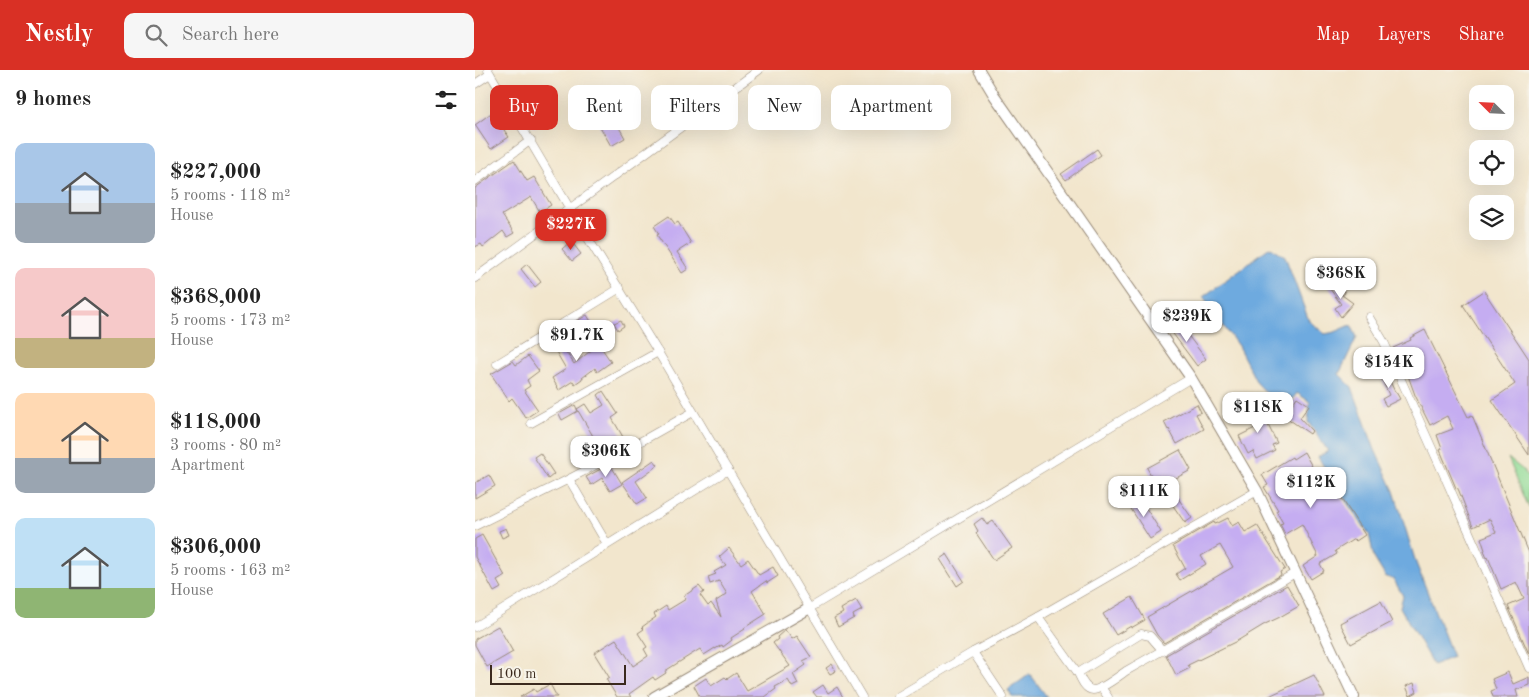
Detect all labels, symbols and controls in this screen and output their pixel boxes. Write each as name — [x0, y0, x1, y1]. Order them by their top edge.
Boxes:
search box — [124, 13, 474, 58]
icon: search — [142, 21, 170, 49]
text: Nestly — [25, 23, 94, 47]
text: Search here — [182, 26, 279, 45]
text: Map — [1316, 26, 1350, 44]
text: Layers — [1378, 26, 1430, 44]
text: Share — [1458, 26, 1504, 44]
chip: Buy — [490, 85, 558, 130]
chip: Rent — [568, 85, 641, 130]
chip: Filters — [651, 85, 738, 130]
chip: New — [748, 85, 821, 130]
chip: Apartment — [831, 85, 951, 130]
north arrow — [1469, 85, 1514, 130]
map controls — [1469, 85, 1514, 240]
icon: filters — [432, 86, 460, 114]
text: 9 homes — [15, 89, 91, 110]
button: locate — [1469, 140, 1514, 185]
text: $227,000 — [170, 162, 261, 183]
icon: home — [55, 163, 115, 223]
text: 5 rooms · 118 m² — [170, 188, 290, 204]
button: layers — [1469, 195, 1514, 240]
text: House — [170, 208, 213, 224]
pin: $227K — [536, 208, 606, 251]
text: $227K — [546, 217, 596, 233]
pin: $368K — [1306, 258, 1376, 300]
text: $368K — [1316, 266, 1366, 282]
text: $368,000 — [170, 287, 261, 308]
icon: home — [55, 288, 115, 348]
pin: $239K — [1152, 300, 1222, 343]
text: $239K — [1162, 309, 1212, 325]
text: 5 rooms · 173 m² — [170, 313, 290, 329]
pin: $91.7K — [536, 320, 618, 362]
text: $91.7K — [550, 328, 604, 344]
text: House — [170, 333, 213, 349]
pin: $154K — [1354, 346, 1424, 389]
text: $154K — [1364, 355, 1414, 371]
pin: $118K — [1223, 392, 1293, 434]
text: $118K — [1233, 400, 1283, 416]
text: $118,000 — [170, 412, 261, 433]
icon: home — [55, 413, 115, 473]
pin: $306K — [571, 436, 641, 478]
text: 3 rooms · 80 m² — [170, 438, 281, 454]
text: $306K — [581, 444, 631, 460]
text: Apartment — [170, 458, 245, 474]
pin: $112K — [1276, 466, 1346, 509]
text: $112K — [1286, 475, 1336, 491]
pin: $111K — [1109, 476, 1179, 518]
text: $111K — [1119, 484, 1169, 500]
text: $306,000 — [170, 537, 261, 558]
icon: home — [55, 538, 115, 598]
text: 5 rooms · 163 m² — [170, 563, 290, 579]
text: House — [170, 583, 213, 599]
scale bar — [490, 662, 626, 685]
text: 100 m — [497, 667, 536, 681]

